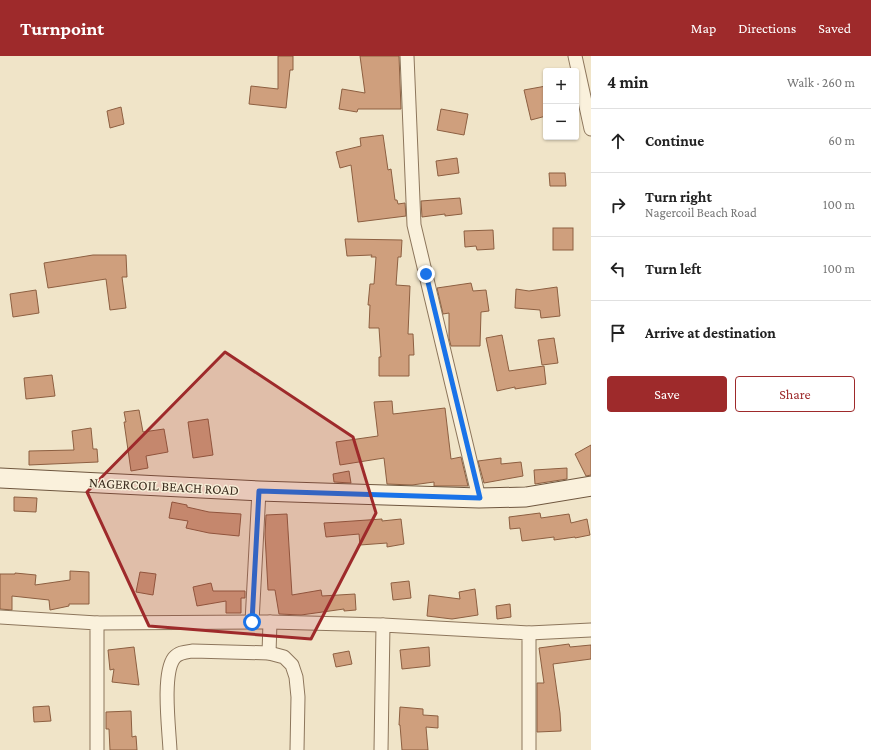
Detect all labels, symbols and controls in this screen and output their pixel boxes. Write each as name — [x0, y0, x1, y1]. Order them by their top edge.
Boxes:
text: Turnpoint — [20, 18, 104, 39]
text: Map — [691, 20, 716, 36]
text: Directions — [738, 20, 796, 36]
text: Saved — [818, 20, 851, 36]
map controls — [543, 68, 579, 140]
button: + — [543, 68, 579, 104]
text: 4 min — [607, 73, 649, 92]
text: Walk · 260 m — [787, 75, 855, 90]
button: − — [543, 104, 579, 140]
icon: ahead — [607, 130, 629, 152]
text: Continue — [645, 133, 704, 149]
text: 60 m — [828, 133, 855, 148]
text: Turn right — [645, 189, 712, 205]
icon: right — [607, 194, 629, 216]
text: 100 m — [823, 197, 855, 212]
text: Nagercoil Beach Road — [645, 205, 757, 220]
icon: left — [607, 258, 629, 280]
text: Turn left — [645, 261, 701, 277]
text: 100 m — [823, 261, 855, 276]
route end — [417, 265, 435, 283]
icon: arrive — [607, 322, 629, 344]
text: Arrive at destination — [645, 325, 776, 341]
button: Save — [607, 376, 727, 412]
button: Share — [735, 376, 855, 412]
street label: NAGERCOIL BEACH ROAD — [89, 474, 239, 498]
route start — [243, 613, 261, 631]

